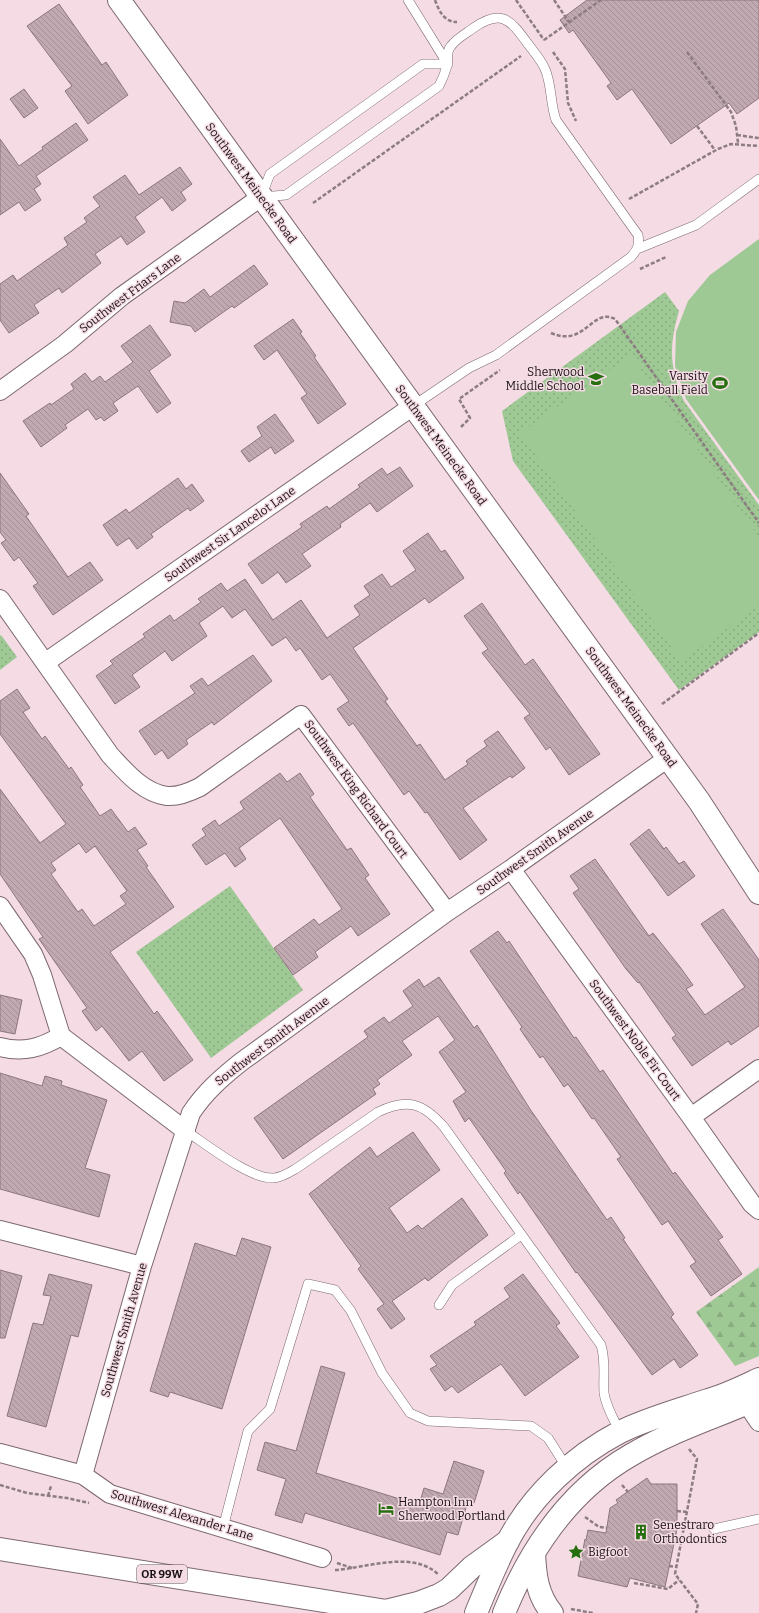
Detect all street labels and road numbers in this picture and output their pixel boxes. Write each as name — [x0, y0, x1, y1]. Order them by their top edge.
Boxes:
street label: Southwest Meinecke Road — [203, 120, 299, 246]
street label: Southwest Friars Lane — [77, 250, 183, 336]
street label: Southwest Meinecke Road — [393, 382, 489, 508]
street label: Southwest Sir Lancelot Lane — [162, 483, 298, 585]
street label: Southwest Meinecke Road — [583, 644, 679, 770]
street label: Southwest King Richard Court — [301, 717, 411, 861]
street label: Southwest Smith Avenue — [474, 806, 596, 898]
street label: Southwest Noble Fir Court — [586, 977, 684, 1104]
street label: Southwest Smith Avenue — [212, 993, 332, 1089]
street label: Southwest Smith Avenue — [98, 1261, 150, 1399]
street label: Southwest Alexander Lane — [109, 1487, 255, 1543]
road number: OR 99W — [137, 1565, 187, 1583]

